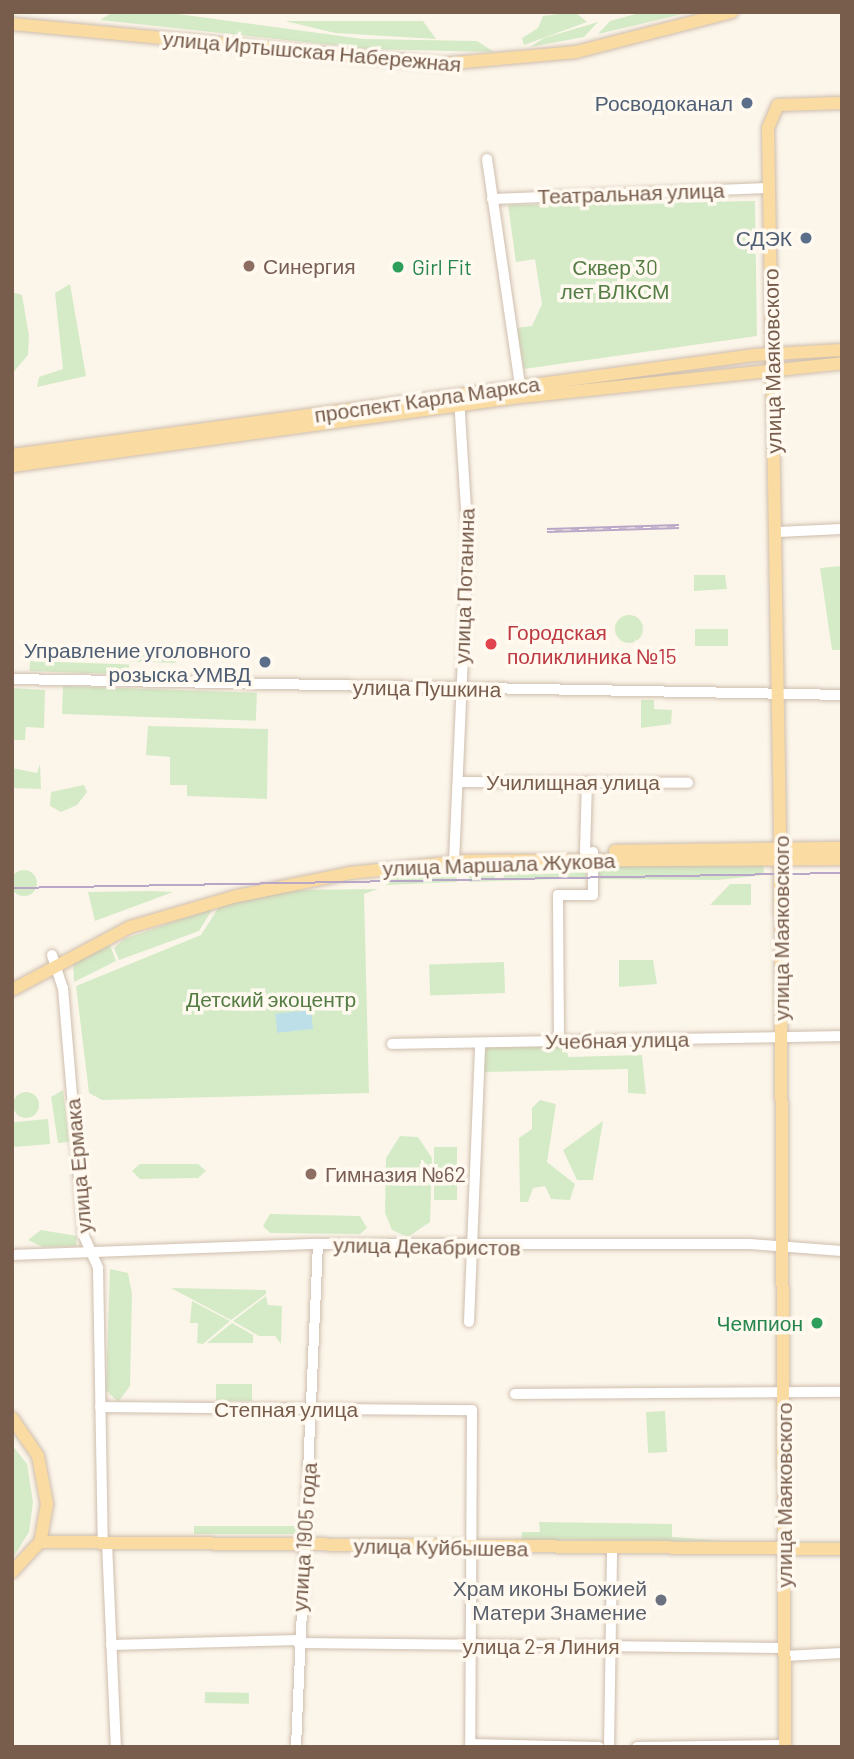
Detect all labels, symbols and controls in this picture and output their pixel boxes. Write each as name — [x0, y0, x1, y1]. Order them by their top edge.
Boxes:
street label: улица Иртышская Набережная — [162, 25, 462, 77]
place label: Росводоканал — [595, 90, 733, 116]
marker: Росводоканал — [739, 95, 755, 111]
street label: Театральная улица — [537, 177, 725, 209]
place label: СДЭК — [736, 225, 792, 251]
marker: СДЭК — [798, 230, 814, 246]
place label: Синергия — [263, 253, 356, 279]
place label: Girl Fit — [412, 254, 472, 280]
park label: Сквер 30 лет ВЛКСМ — [560, 254, 670, 304]
marker: Синергия — [241, 258, 257, 274]
marker: Girl Fit — [390, 259, 406, 275]
street label: улица Маяковского — [758, 268, 786, 454]
street label: проспект Карла Маркса — [313, 371, 541, 427]
street label: улица Потанина — [449, 508, 479, 664]
place label: Городская поликлиника №15 — [507, 619, 677, 669]
marker: Городская поликлиника №15 — [481, 634, 501, 654]
place label: Управление уголовного розыска УМВД — [24, 637, 251, 687]
marker: Управление уголовного розыска УМВД — [257, 654, 273, 670]
street label: улица Пушкина — [353, 674, 501, 702]
street label: Училищная улица — [486, 769, 660, 795]
street label: улица Маяковского — [768, 835, 794, 1021]
street label: улица Маршала Жукова — [382, 847, 616, 881]
park label: Детский экоцентр — [186, 986, 356, 1012]
street label: Учебная улица — [545, 1026, 689, 1054]
street label: улица Ермака — [60, 1098, 96, 1234]
place label: Гимназия №62 — [325, 1161, 466, 1187]
marker: Гимназия №62 — [303, 1166, 319, 1182]
street label: улица Декабристов — [333, 1232, 521, 1260]
place label: Чемпион — [717, 1310, 803, 1336]
marker: Чемпион — [809, 1315, 825, 1331]
street label: Степная улица — [214, 1396, 358, 1422]
street label: улица Маяковского — [771, 1402, 797, 1588]
street label: улица 1905 года — [286, 1462, 322, 1612]
street label: улица Куйбышева — [353, 1533, 529, 1561]
place label: Храм иконы Божией Матери Знамение — [453, 1575, 647, 1625]
marker: Храм иконы Божией Матери Знамение — [653, 1592, 669, 1608]
street label: улица 2-я Линия — [462, 1633, 620, 1659]

